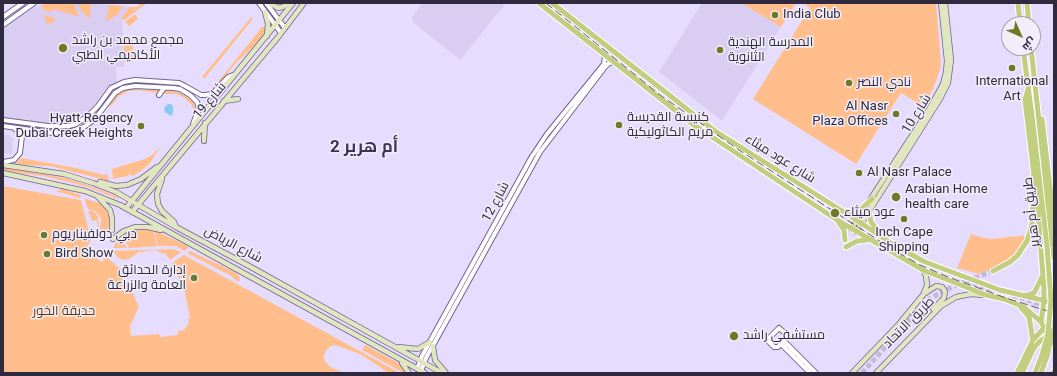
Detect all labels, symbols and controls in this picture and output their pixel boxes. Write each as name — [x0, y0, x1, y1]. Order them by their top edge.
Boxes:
place label: India Club — [783, 7, 841, 23]
marker: India Club — [770, 10, 780, 20]
north arrow — [1001, 16, 1041, 56]
place label: مجمع محمد بن راشد الأكاديمي الطبي — [72, 33, 184, 64]
place label: المدرسة الهندية الثانوية — [728, 35, 813, 66]
text: ش — [1020, 35, 1039, 54]
marker: مجمع محمد بن راشد الأكاديمي الطبي — [57, 42, 69, 54]
marker: المدرسة الهندية الثانوية — [715, 45, 725, 55]
marker: International Art — [1007, 63, 1017, 73]
place label: International Art — [976, 74, 1048, 105]
place label: نادي النصر — [857, 75, 911, 91]
marker: نادي النصر — [844, 78, 854, 88]
street label: شارع 19 — [190, 80, 230, 122]
street label: شارع 10 — [899, 92, 935, 136]
place label: Al Nasr Plaza Offices — [812, 99, 888, 130]
marker: Al Nasr Plaza Offices — [891, 109, 901, 119]
place label: كنيسة القديسة مريم الكاثوليكية — [627, 110, 713, 141]
place label: Hyatt Regency Dubai Creek Heights — [15, 111, 133, 142]
marker: كنيسة القديسة مريم الكاثوليكية — [614, 120, 624, 130]
marker: Hyatt Regency Dubai Creek Heights — [136, 121, 146, 131]
street label: شارع عود ميثاء — [742, 131, 818, 187]
district label: أم هرير 2 — [330, 138, 398, 158]
place label: Al Nasr Palace — [867, 165, 952, 181]
marker: Al Nasr Palace — [854, 168, 864, 178]
street label: طريق أم هرير — [1021, 176, 1043, 248]
street label: شارع 12 — [479, 179, 513, 225]
place label: Arabian Home health care — [905, 182, 988, 213]
marker: Arabian Home health care — [890, 191, 902, 203]
place label: عود ميثاء — [844, 205, 896, 221]
marker: عود ميثاء — [829, 207, 841, 219]
marker: Inch Cape Shipping — [899, 214, 909, 224]
street label: شارع الرياض — [201, 223, 265, 267]
place label: Inch Cape Shipping — [875, 225, 933, 256]
place label: دبي دولفيناريوم — [52, 227, 137, 243]
marker: دبي دولفيناريوم — [39, 230, 49, 240]
place label: Bird Show — [55, 246, 113, 262]
marker: Bird Show — [42, 249, 52, 259]
place label: إدارة الحدائق العامة والزراعة — [108, 263, 186, 294]
marker: إدارة الحدائق العامة والزراعة — [189, 273, 199, 283]
street label: طريق الاتحاد — [880, 294, 938, 352]
park label: حديقة الخور — [33, 304, 95, 320]
place label: مستشفى راشد — [743, 328, 825, 344]
marker: مستشفى راشد — [728, 330, 740, 342]

